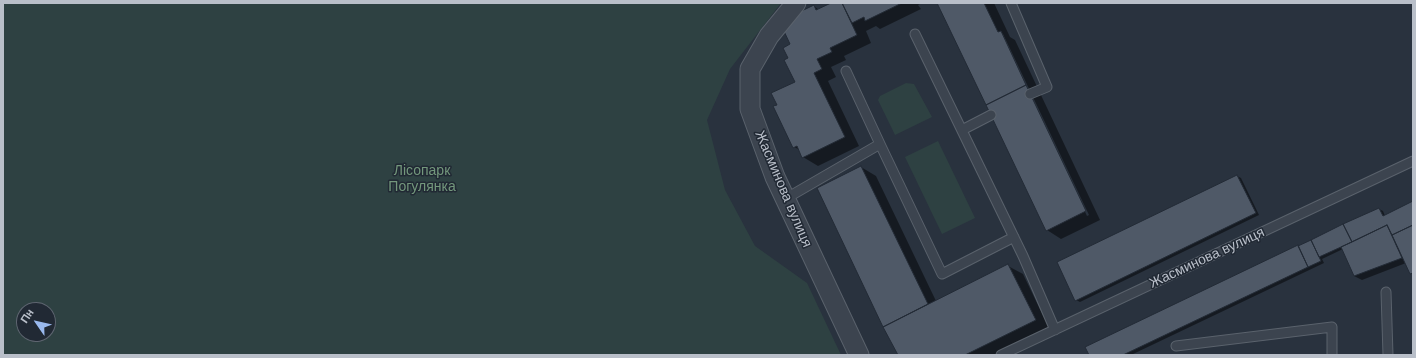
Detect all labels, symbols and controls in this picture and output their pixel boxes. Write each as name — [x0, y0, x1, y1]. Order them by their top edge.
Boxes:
street label: Жасминова вулиця — [751, 128, 815, 250]
park label: Лісопарк Погулянка — [388, 163, 456, 196]
street label: Жасминова вулиця — [1147, 224, 1267, 292]
north arrow — [16, 302, 56, 342]
text: Пн — [18, 306, 36, 325]

